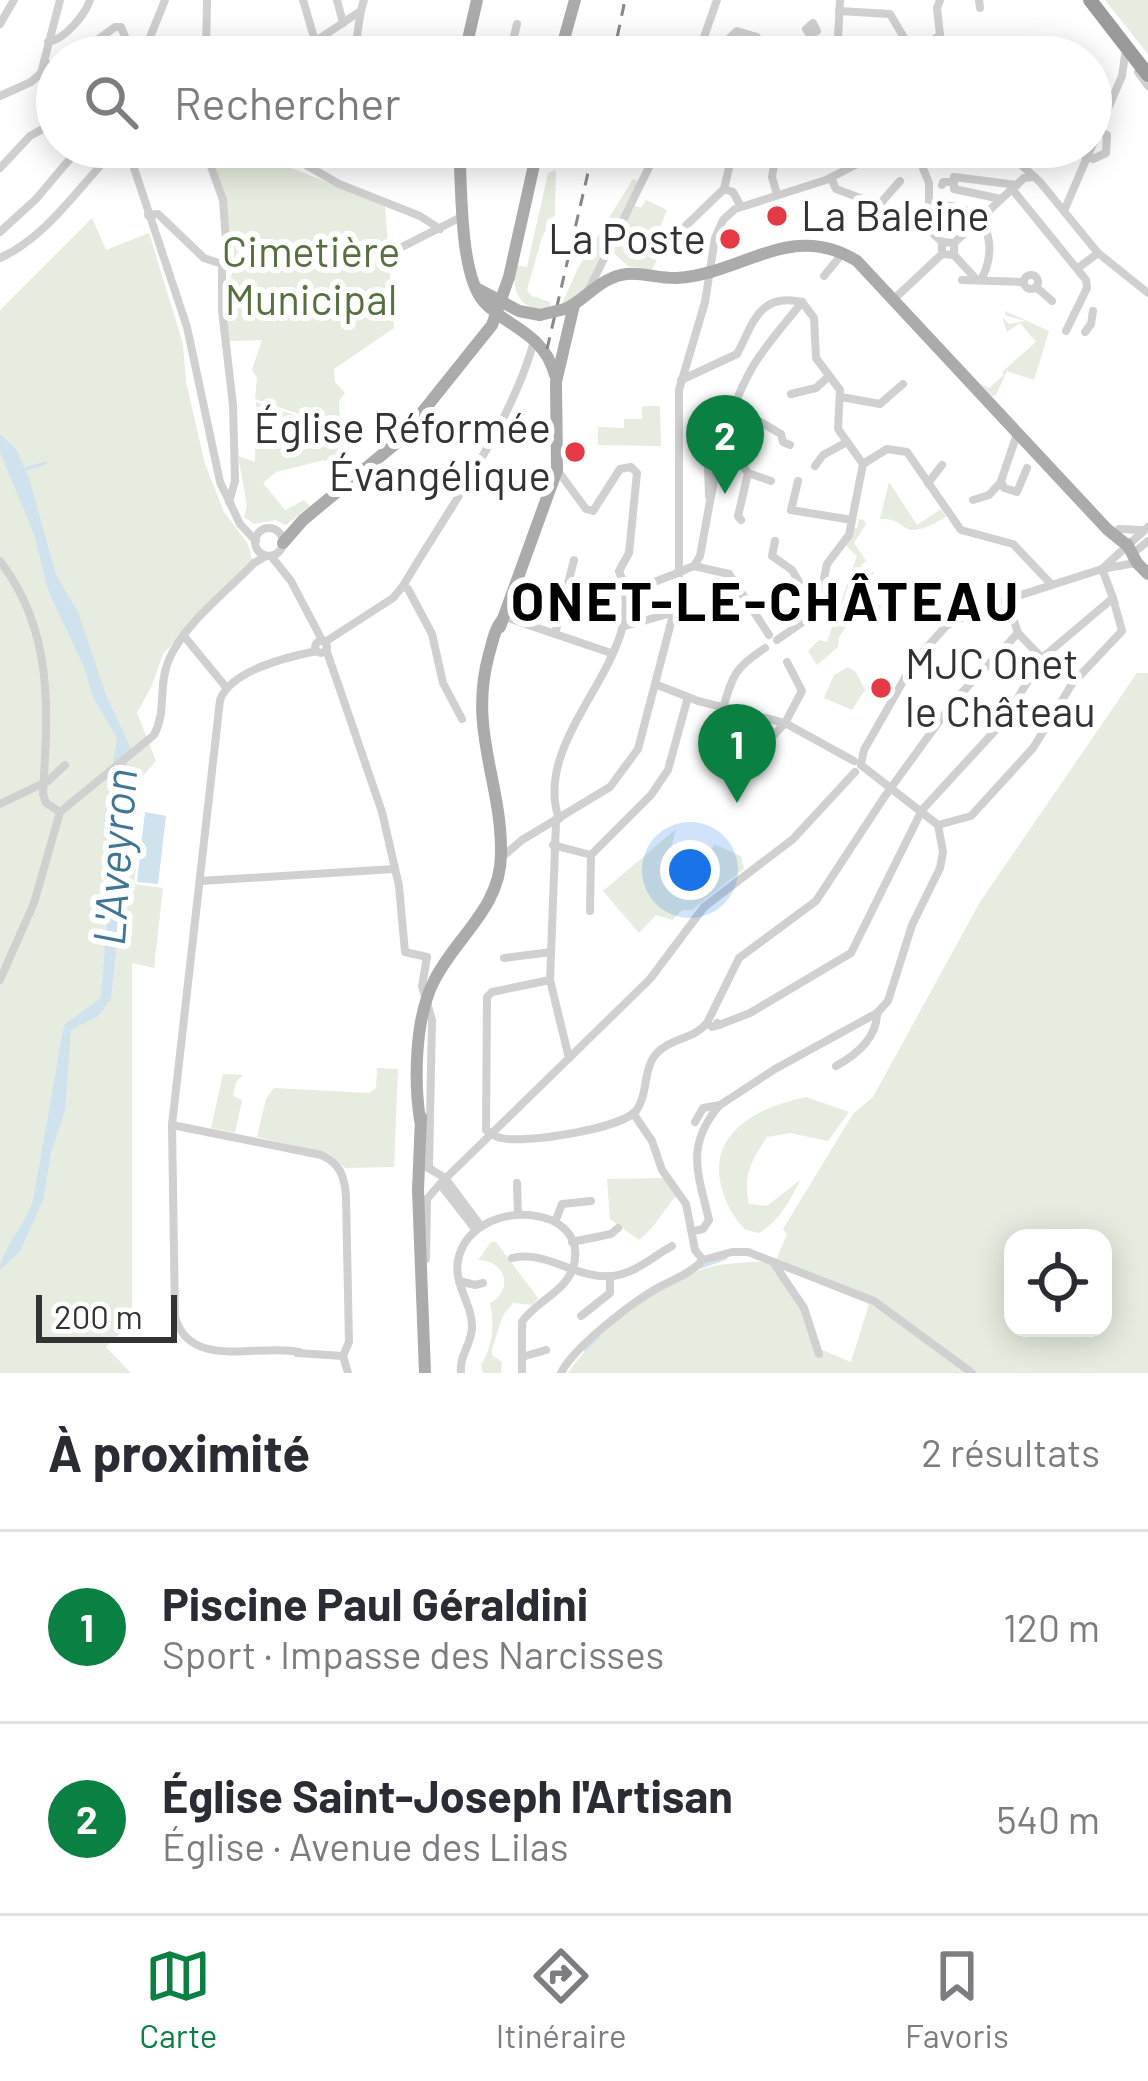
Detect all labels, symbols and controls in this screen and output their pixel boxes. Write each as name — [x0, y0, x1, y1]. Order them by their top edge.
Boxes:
search box — [36, 36, 1112, 168]
icon: search — [78, 69, 144, 135]
text: Rechercher — [174, 75, 401, 129]
place label: La Baleine — [801, 189, 990, 239]
marker: La Baleine — [764, 203, 790, 229]
place label: La Poste — [548, 212, 706, 262]
park label: Cimetière Municipal — [222, 225, 400, 324]
marker: La Poste — [717, 226, 743, 252]
pin: 2 — [686, 395, 764, 494]
place label: Église Réformée Évangélique — [254, 401, 551, 500]
marker: Église Réformée Évangélique — [562, 439, 588, 465]
district label: ONET-LE-CHÂTEAU — [511, 567, 1021, 632]
place label: MJC Onet le Château — [905, 637, 1096, 735]
marker: MJC Onet le Château — [868, 675, 894, 701]
pin: 1 — [698, 704, 776, 803]
water label: L'Aveyron — [80, 767, 146, 947]
your location — [660, 840, 720, 900]
map controls — [1004, 1229, 1112, 1337]
button: locate — [1004, 1229, 1112, 1337]
scale bar — [36, 1289, 177, 1342]
text: 200 m — [54, 1296, 143, 1336]
text: À proximité — [48, 1421, 310, 1482]
text: 2 résultats — [921, 1428, 1100, 1475]
text: Piscine Paul Géraldini — [162, 1576, 588, 1630]
text: 1 — [80, 1603, 94, 1650]
text: 120 m — [1003, 1603, 1100, 1650]
text: Sport · Impasse des Narcisses — [162, 1630, 664, 1677]
text: Église Saint-Joseph l'Artisan — [162, 1768, 733, 1822]
text: 2 — [76, 1795, 98, 1842]
text: 540 m — [996, 1795, 1100, 1842]
text: Église · Avenue des Lilas — [162, 1822, 569, 1869]
tab: Carte — [139, 1943, 217, 2055]
tab: Itinéraire — [496, 1943, 627, 2055]
tab: Favoris — [905, 1943, 1009, 2055]

